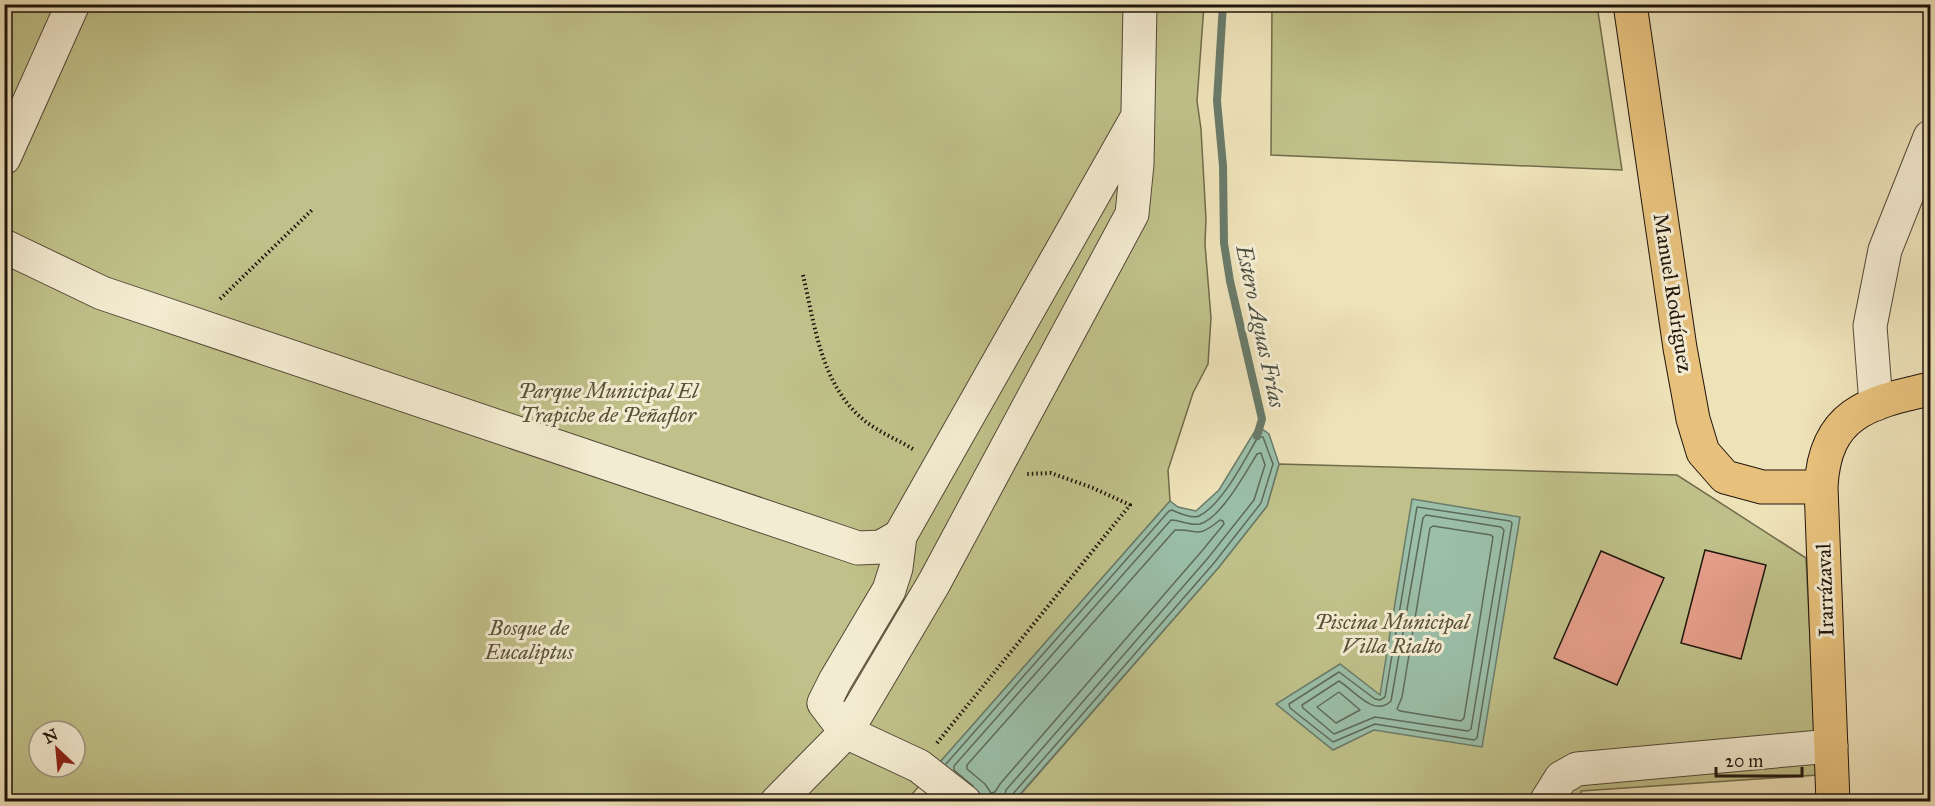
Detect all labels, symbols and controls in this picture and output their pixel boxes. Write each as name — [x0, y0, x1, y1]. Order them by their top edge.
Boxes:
street label: Manuel Rodríguez — [1648, 211, 1698, 375]
water label: Estero Aguas Frías — [1230, 241, 1291, 410]
park label: Parque Municipal El Trapiche de Peñaflor — [518, 378, 700, 429]
street label: Irarrázaval — [1810, 543, 1840, 637]
park label: Piscina Municipal Villa Rialto — [1315, 609, 1472, 659]
park label: Bosque de Eucaliptus — [484, 615, 574, 665]
north arrow — [27, 719, 87, 779]
text: N — [40, 724, 61, 747]
scale bar — [1716, 740, 1802, 778]
text: 20 m — [1725, 750, 1763, 772]

